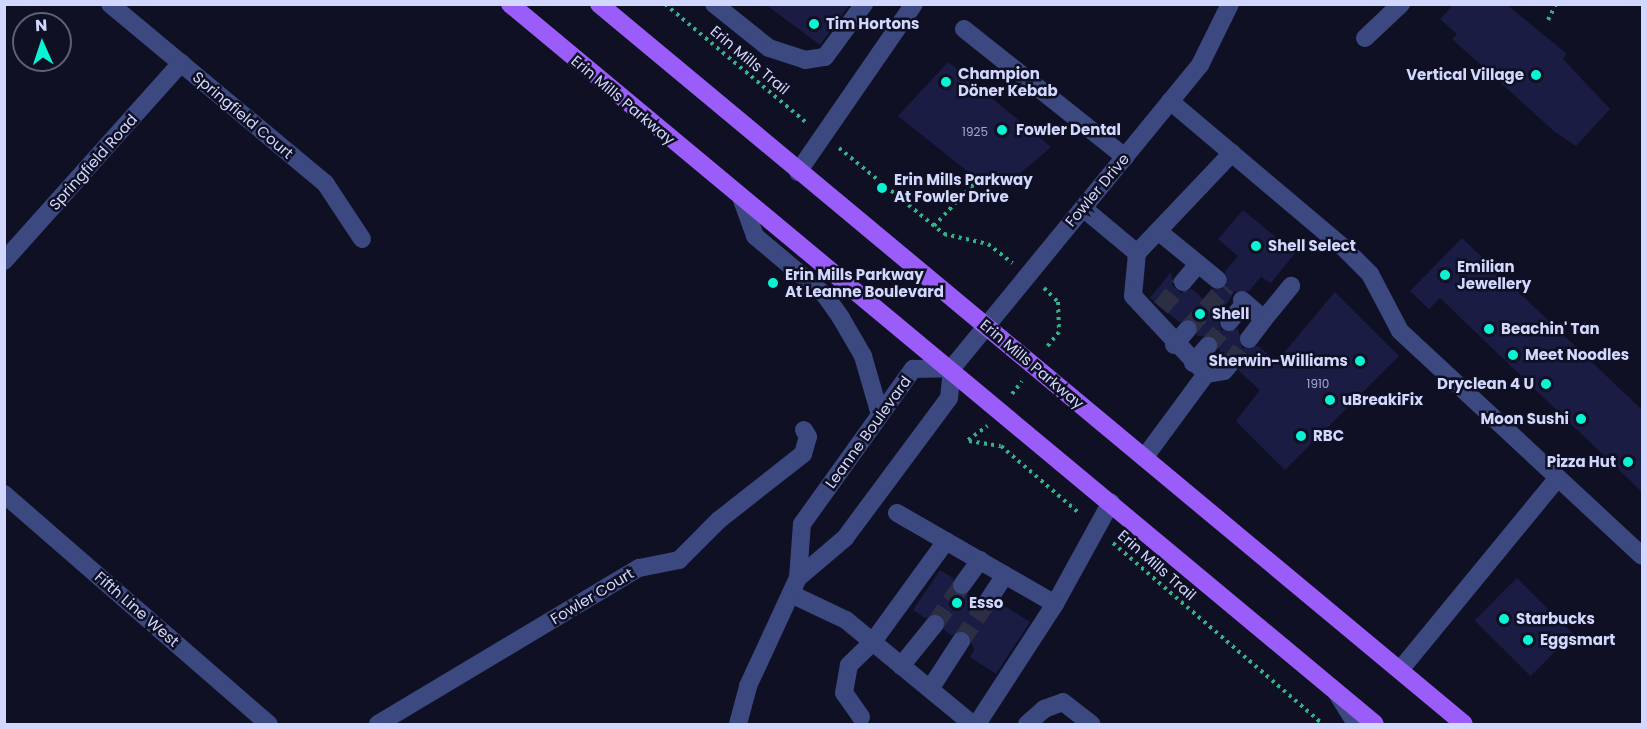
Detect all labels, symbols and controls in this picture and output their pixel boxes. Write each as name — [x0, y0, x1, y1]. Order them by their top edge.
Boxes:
north arrow — [12, 12, 72, 72]
text: N — [35, 14, 48, 37]
place label: Tim Hortons — [826, 15, 919, 33]
marker: Tim Hortons — [807, 17, 821, 31]
street label: Erin Mills Trail — [707, 22, 793, 98]
street label: Erin Mills Parkway — [568, 52, 678, 148]
place label: Champion Döner Kebab — [958, 64, 1058, 99]
place label: Vertical Village — [1406, 66, 1524, 84]
street label: Springfield Court — [189, 68, 297, 162]
marker: Vertical Village — [1529, 68, 1543, 82]
marker: Champion Döner Kebab — [939, 75, 953, 89]
street label: Springfield Road — [45, 110, 141, 214]
marker: Fowler Dental — [993, 121, 1011, 139]
place label: Fowler Dental — [1016, 121, 1121, 139]
house number: 1925 — [962, 125, 988, 139]
street label: Fowler Drive — [1061, 150, 1133, 230]
place label: Erin Mills Parkway At Fowler Drive — [894, 170, 1033, 205]
marker: Erin Mills Parkway At Fowler Drive — [875, 181, 889, 195]
place label: Shell Select — [1268, 237, 1356, 255]
marker: Shell Select — [1249, 239, 1263, 253]
place label: Emilian Jewellery — [1457, 257, 1531, 292]
place label: Erin Mills Parkway At Leanne Boulevard — [785, 265, 944, 300]
marker: Emilian Jewellery — [1438, 268, 1452, 282]
marker: Erin Mills Parkway At Leanne Boulevard — [766, 276, 780, 290]
place label: Shell — [1212, 305, 1249, 323]
marker: Shell — [1193, 307, 1207, 321]
street label: Erin Mills Parkway — [977, 316, 1087, 412]
place label: Beachin' Tan — [1501, 320, 1600, 338]
marker: Beachin' Tan — [1482, 322, 1496, 336]
place label: Meet Noodles — [1525, 346, 1629, 364]
marker: Meet Noodles — [1506, 348, 1520, 362]
place label: Sherwin-Williams — [1209, 352, 1348, 370]
marker: Sherwin-Williams — [1353, 354, 1367, 368]
street label: Leanne Boulevard — [821, 372, 915, 492]
place label: Dryclean 4 U — [1437, 375, 1534, 393]
house number: 1910 — [1307, 377, 1329, 391]
marker: Dryclean 4 U — [1539, 377, 1553, 391]
place label: uBreakiFix — [1342, 391, 1423, 409]
marker: uBreakiFix — [1323, 393, 1337, 407]
place label: Moon Sushi — [1481, 410, 1569, 428]
marker: Moon Sushi — [1574, 412, 1588, 426]
place label: RBC — [1313, 427, 1344, 445]
marker: RBC — [1294, 429, 1308, 443]
place label: Pizza Hut — [1547, 453, 1616, 471]
marker: Pizza Hut — [1621, 455, 1635, 469]
street label: Erin Mills Trail — [1114, 526, 1200, 604]
street label: Fowler Court — [547, 564, 637, 628]
street label: Fifth Line West — [91, 568, 183, 650]
place label: Esso — [969, 594, 1003, 612]
marker: Esso — [950, 596, 964, 610]
place label: Starbucks — [1516, 610, 1595, 628]
marker: Starbucks — [1497, 612, 1511, 626]
place label: Eggsmart — [1540, 631, 1615, 649]
marker: Eggsmart — [1521, 633, 1535, 647]

